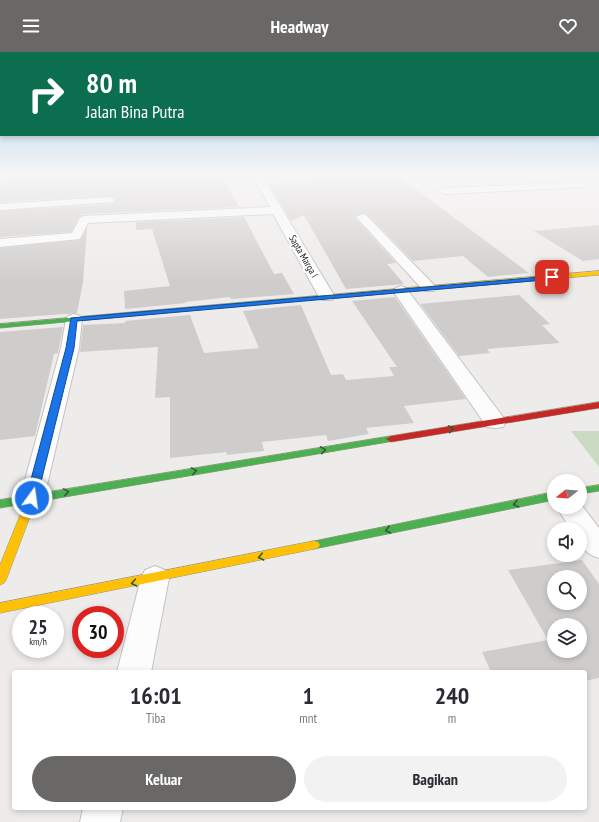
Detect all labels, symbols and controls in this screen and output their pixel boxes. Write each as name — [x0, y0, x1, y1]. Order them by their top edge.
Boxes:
icon: menu — [20, 15, 42, 37]
text: Headway — [270, 15, 329, 38]
icon: heart — [557, 15, 579, 37]
text: 80 m — [86, 64, 137, 101]
icon: right — [20, 68, 72, 120]
text: Jalan Bina Putra — [86, 100, 184, 123]
street label: Sapta Marga I — [286, 232, 321, 280]
pin — [535, 260, 569, 294]
icon: arrive — [541, 266, 563, 288]
one-way arrow — [448, 425, 454, 434]
one-way arrow — [319, 446, 326, 455]
one-way arrow — [191, 467, 197, 476]
north arrow — [547, 474, 587, 514]
map controls — [547, 474, 587, 658]
position arrow — [11, 477, 53, 519]
one-way arrow — [63, 489, 69, 497]
one-way arrow — [513, 500, 519, 508]
button: sound — [547, 522, 587, 562]
one-way arrow — [385, 526, 392, 534]
one-way arrow — [258, 552, 264, 560]
button: search — [547, 570, 587, 610]
one-way arrow — [131, 578, 137, 586]
speed limit sign: 30 — [72, 606, 124, 658]
text: 25 — [28, 614, 48, 640]
button: layers — [547, 618, 587, 658]
text: km/h — [29, 635, 47, 648]
text: 16:01 — [130, 680, 182, 711]
text: 1 — [302, 680, 314, 711]
text: 240 — [435, 680, 469, 711]
text: Tiba — [146, 710, 165, 727]
text: mnt — [299, 710, 317, 727]
text: m — [448, 710, 456, 727]
button: Keluar — [32, 756, 296, 802]
button: Bagikan — [304, 756, 567, 802]

